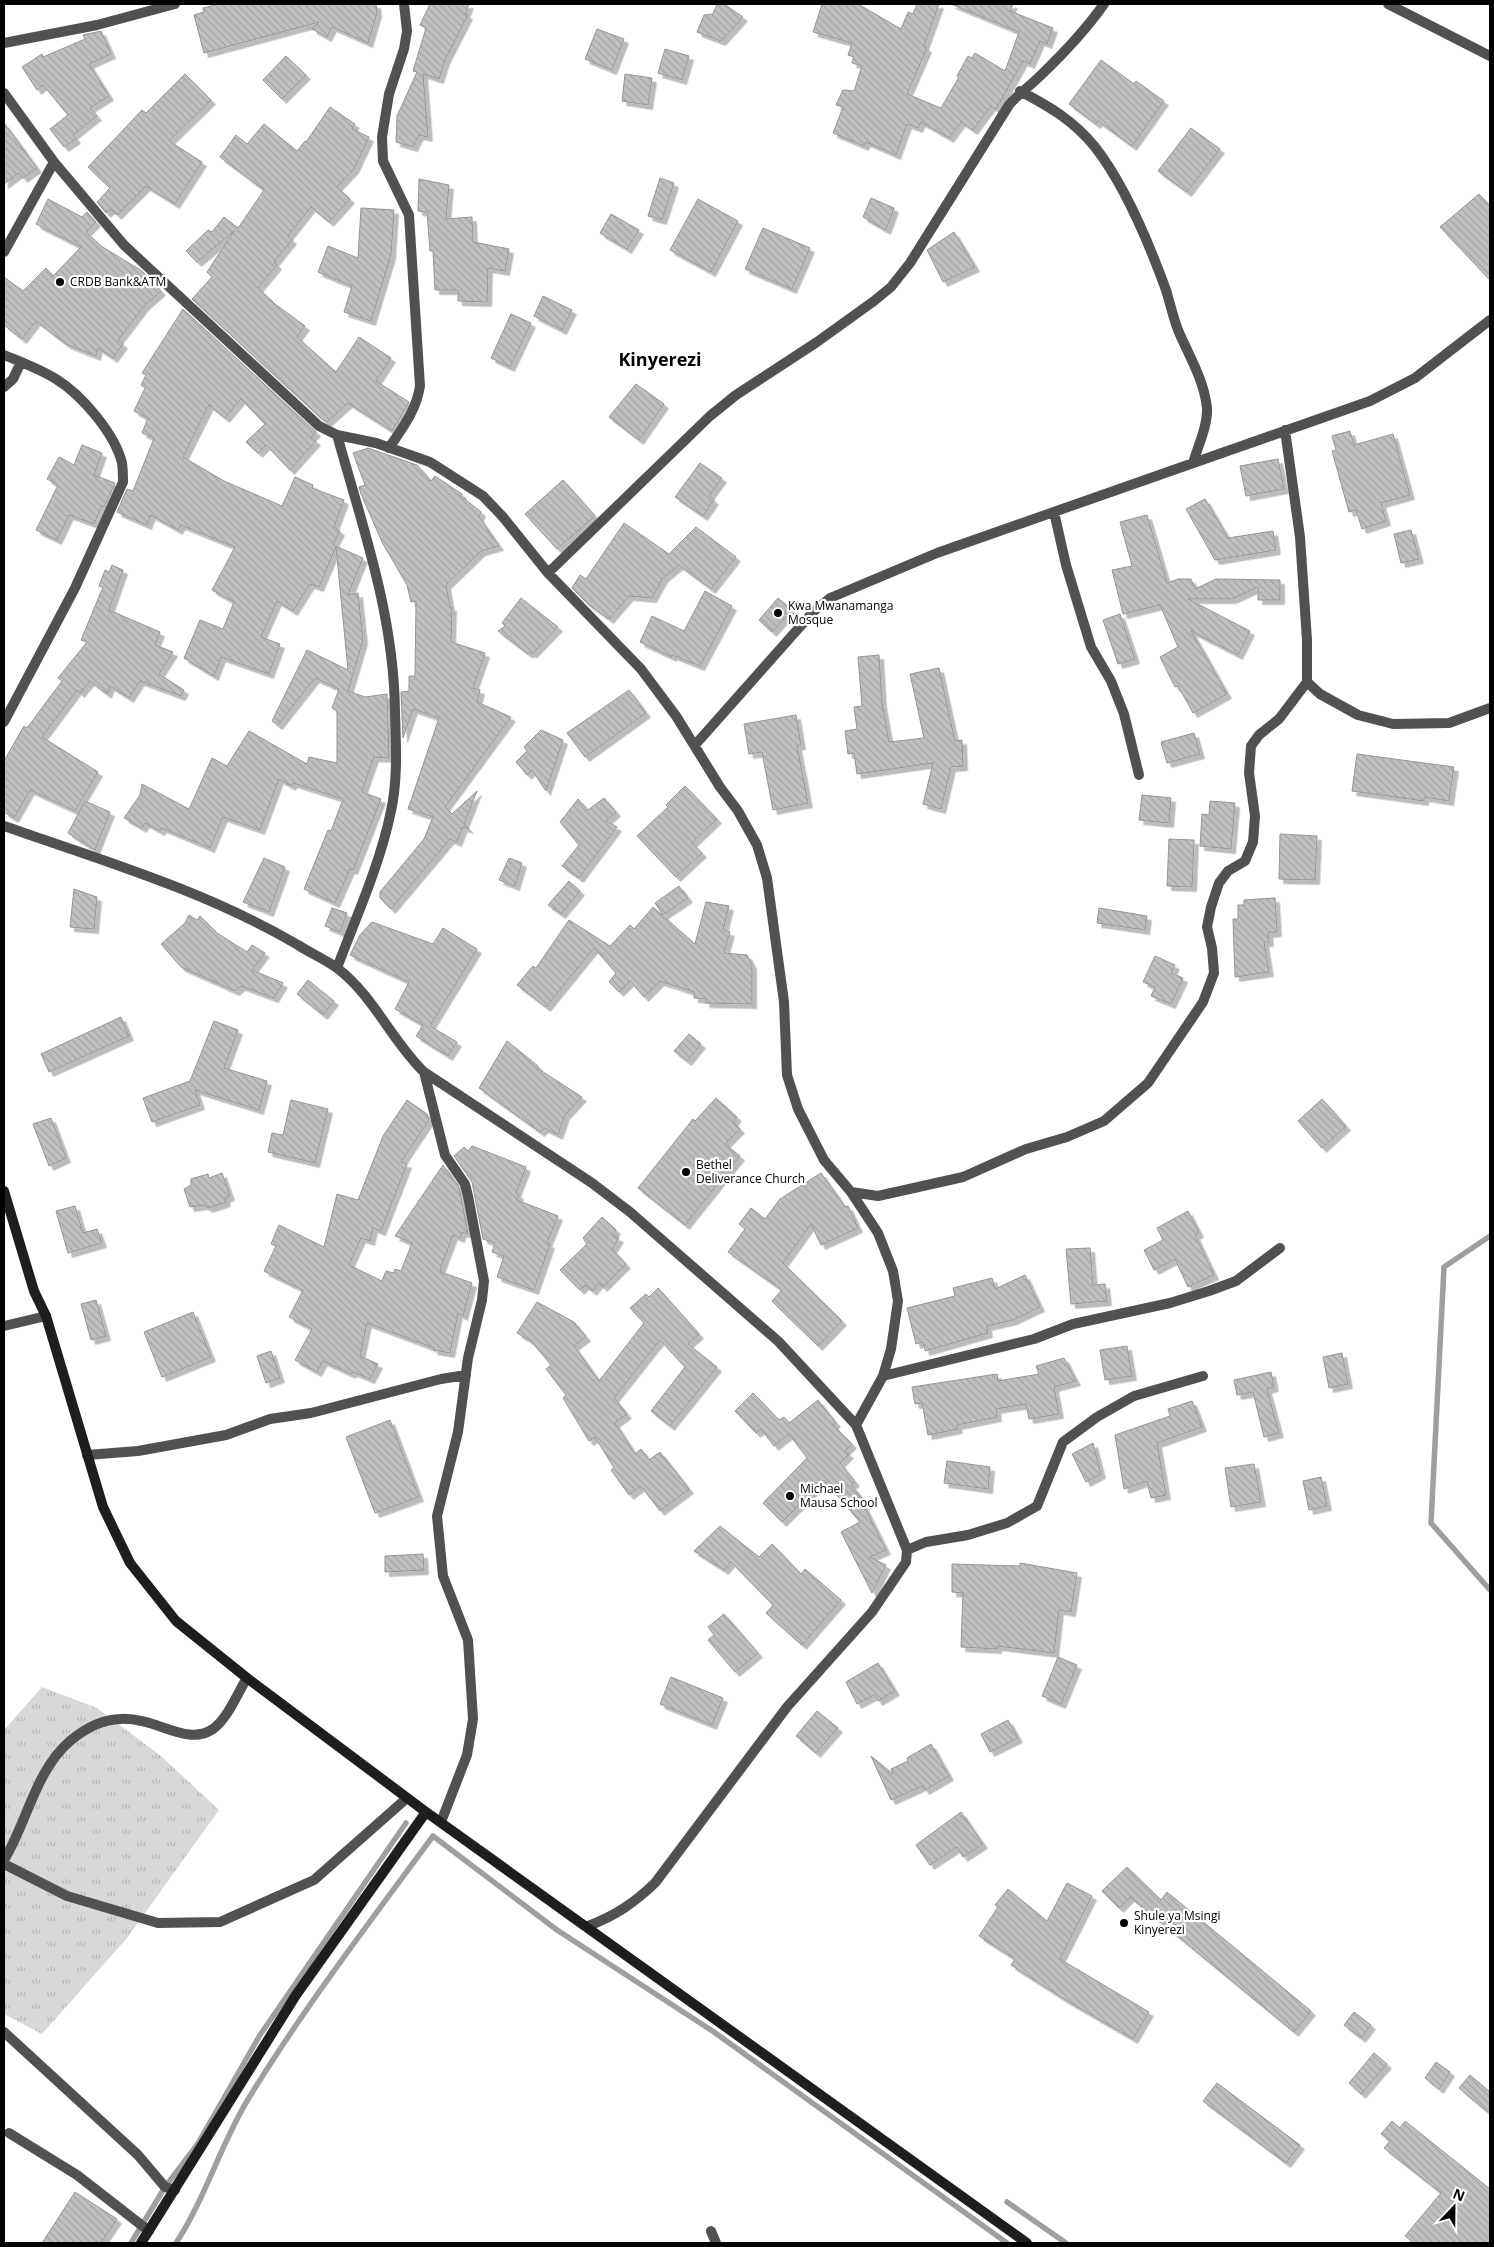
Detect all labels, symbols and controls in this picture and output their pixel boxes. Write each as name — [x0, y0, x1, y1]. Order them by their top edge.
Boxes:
place label: CRDB Bank&ATM — [70, 273, 166, 290]
marker: CRDB Bank&ATM — [54, 276, 66, 288]
district label: Kinyerezi — [618, 347, 702, 371]
place label: Kwa Mwanamanga Mosque — [788, 597, 894, 628]
marker: Kwa Mwanamanga Mosque — [772, 607, 784, 619]
place label: Bethel Deliverance Church — [696, 1156, 805, 1187]
marker: Bethel Deliverance Church — [680, 1166, 692, 1178]
place label: Michael Mausa School — [800, 1480, 877, 1511]
marker: Michael Mausa School — [784, 1490, 796, 1502]
place label: Shule ya Msingi Kinyerezi — [1134, 1907, 1220, 1938]
marker: Shule ya Msingi Kinyerezi — [1118, 1917, 1130, 1929]
north arrow — [1429, 2182, 1479, 2232]
text: N — [1450, 2184, 1468, 2205]

